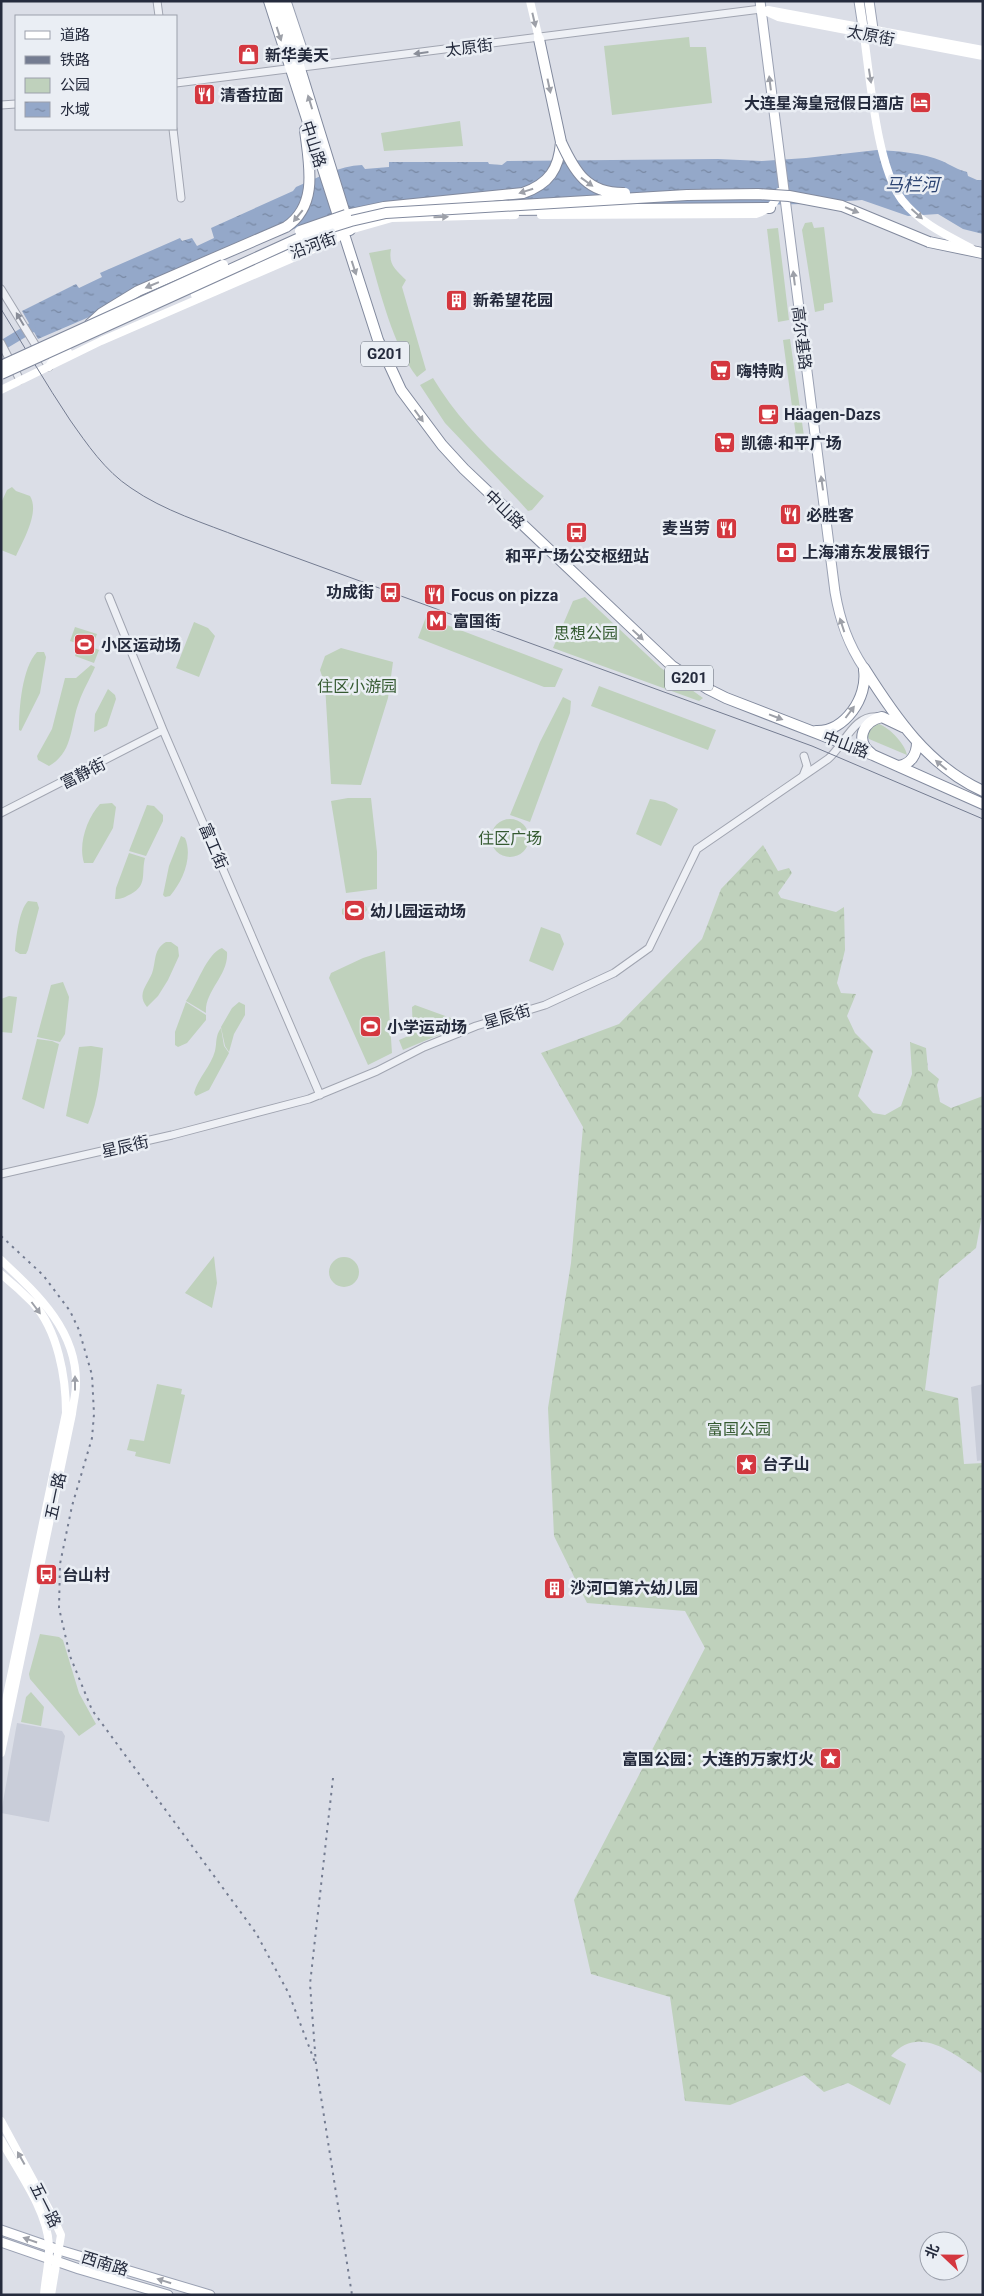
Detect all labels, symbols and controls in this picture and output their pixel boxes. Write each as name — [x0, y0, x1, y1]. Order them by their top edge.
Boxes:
one-way arrow — [530, 12, 538, 27]
legend — [15, 15, 178, 130]
street label: 太原街 — [846, 22, 896, 49]
text: 道路 — [60, 26, 90, 44]
one-way arrow — [276, 27, 284, 42]
street label: 太原街 — [444, 35, 494, 60]
shop icon: 新华美天 — [237, 43, 261, 67]
place label: 新华美天 — [265, 46, 329, 65]
one-way arrow — [412, 49, 428, 57]
text: 铁路 — [60, 51, 90, 69]
one-way arrow — [866, 68, 874, 84]
one-way arrow — [766, 74, 774, 90]
text: 公园 — [60, 76, 90, 94]
one-way arrow — [545, 79, 553, 94]
restaurant icon: 清香拉面 — [192, 83, 216, 107]
place label: 清香拉面 — [220, 86, 284, 105]
hotel icon: 大连星海皇冠假日酒店 — [908, 91, 932, 115]
one-way arrow — [306, 94, 314, 109]
place label: 大连星海皇冠假日酒店 — [744, 94, 904, 113]
text: 水域 — [60, 101, 90, 119]
street label: 中山路 — [297, 118, 330, 170]
water label: 马栏河 — [885, 174, 942, 195]
one-way arrow — [580, 177, 594, 187]
one-way arrow — [519, 188, 534, 196]
one-way arrow — [845, 207, 859, 215]
one-way arrow — [292, 209, 303, 222]
one-way arrow — [911, 209, 924, 220]
one-way arrow — [433, 213, 449, 221]
street label: 沿河街 — [287, 228, 339, 263]
one-way arrow — [350, 261, 358, 276]
one-way arrow — [790, 269, 798, 285]
one-way arrow — [145, 282, 159, 290]
building icon: 新希望花园 — [445, 288, 469, 312]
place label: 新希望花园 — [473, 291, 553, 310]
street label: 高尔基路 — [788, 305, 815, 371]
one-way arrow — [15, 312, 24, 325]
road number: G201 — [361, 342, 409, 366]
supermarket icon: 嗨特购 — [708, 359, 732, 383]
place label: 嗨特购 — [736, 362, 784, 381]
cafe icon: Häagen-Dazs — [756, 402, 780, 426]
place label: Häagen-Dazs — [784, 405, 881, 424]
one-way arrow — [414, 409, 424, 423]
supermarket icon: 凯德·和平广场 — [713, 431, 737, 455]
place label: 凯德·和平广场 — [741, 434, 842, 453]
one-way arrow — [817, 475, 825, 491]
street label: 中山路 — [481, 486, 529, 533]
restaurant icon: 必胜客 — [778, 503, 802, 527]
place label: 必胜客 — [806, 506, 854, 525]
restaurant icon: 麦当劳 — [714, 516, 738, 540]
place label: 麦当劳 — [662, 519, 710, 538]
bus stop icon: 和平广场公交枢纽站 — [565, 520, 589, 544]
bank icon: 上海浦东发展银行 — [774, 540, 798, 564]
place label: 上海浦东发展银行 — [802, 543, 930, 562]
place label: 和平广场公交枢纽站 — [505, 547, 649, 566]
bus stop icon: 功成街 — [378, 580, 402, 604]
place label: 功成街 — [326, 583, 374, 602]
restaurant icon: Focus on pizza — [423, 583, 447, 607]
place label: Focus on pizza — [451, 586, 559, 605]
metro station icon: 富国街 — [425, 609, 449, 633]
place label: 富国街 — [453, 612, 501, 631]
one-way arrow — [838, 617, 846, 632]
park label: 思想公园 — [554, 624, 618, 643]
one-way arrow — [632, 629, 644, 641]
sports icon: 小区运动场 — [73, 633, 97, 657]
place label: 小区运动场 — [101, 636, 181, 655]
road number: G201 — [665, 666, 713, 690]
park label: 住区小游园 — [317, 677, 397, 696]
one-way arrow — [845, 706, 856, 719]
one-way arrow — [769, 714, 784, 721]
street label: 中山路 — [820, 727, 872, 762]
street label: 富静街 — [58, 754, 109, 793]
one-way arrow — [935, 760, 948, 771]
street label: 富工街 — [195, 820, 232, 872]
park label: 住区广场 — [478, 829, 542, 848]
sports icon: 幼儿园运动场 — [342, 899, 366, 923]
place label: 幼儿园运动场 — [370, 902, 466, 921]
street label: 星辰街 — [481, 1000, 533, 1033]
sports icon: 小学运动场 — [359, 1015, 383, 1039]
place label: 小学运动场 — [387, 1018, 467, 1037]
street label: 星辰街 — [100, 1132, 151, 1161]
one-way arrow — [31, 1301, 41, 1315]
one-way arrow — [71, 1375, 79, 1391]
park label: 富国公园 — [707, 1420, 771, 1439]
place icon: 台子山 — [734, 1452, 758, 1476]
place label: 台子山 — [762, 1455, 810, 1474]
street label: 五一路 — [41, 1471, 70, 1522]
bus stop icon: 台山村 — [34, 1563, 58, 1587]
place label: 台山村 — [62, 1566, 110, 1585]
building icon: 沙河口第六幼儿园 — [542, 1576, 566, 1600]
place label: 沙河口第六幼儿园 — [570, 1579, 698, 1598]
place icon: 富国公园：大连的万家灯火 — [818, 1747, 842, 1771]
place label: 富国公园：大连的万家灯火 — [622, 1750, 814, 1769]
one-way arrow — [17, 2151, 26, 2165]
street label: 五一路 — [26, 2180, 65, 2231]
north arrow — [919, 2231, 969, 2281]
one-way arrow — [22, 2236, 37, 2244]
text: 北 — [922, 2242, 942, 2261]
street label: 西南路 — [79, 2247, 131, 2280]
one-way arrow — [156, 2276, 171, 2284]

